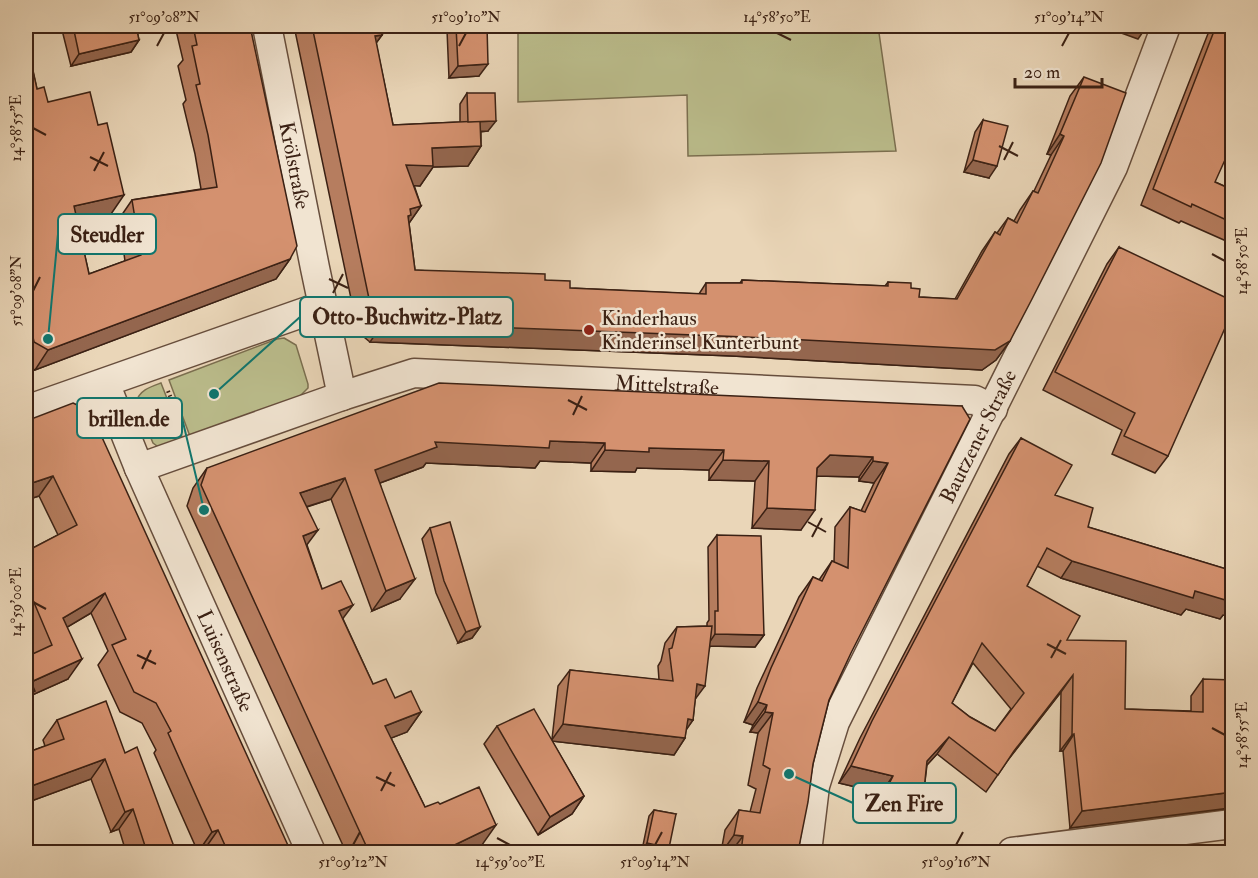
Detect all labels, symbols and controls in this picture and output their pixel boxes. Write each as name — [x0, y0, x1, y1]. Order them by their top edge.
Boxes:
text: 51°09'08"N — [128, 8, 200, 27]
text: 51°09'10"N — [431, 8, 501, 27]
text: 14°58'50"E — [743, 8, 811, 27]
text: 51°09'14"N — [1034, 8, 1105, 27]
scale bar — [1015, 51, 1102, 89]
text: 20 m — [1024, 61, 1060, 84]
text: 14°58'55"E — [7, 94, 26, 161]
street label: Krölstraße — [272, 119, 316, 212]
callout: Steudler — [58, 214, 156, 254]
text: Steudler — [70, 221, 145, 249]
text: 14°58'50"E — [1233, 227, 1252, 295]
text: 51°09'08"N — [7, 255, 26, 327]
callout: Otto-Buchwitz-Platz — [300, 297, 513, 337]
text: Otto-Buchwitz-Platz — [312, 303, 502, 331]
place label: Kinderhaus Kinderinsel Kunterbunt — [601, 305, 799, 356]
marker: Kinderhaus Kinderinsel Kunterbunt — [582, 323, 596, 337]
street label: Bautzener Straße — [934, 365, 1023, 508]
street label: Mittelstraße — [614, 370, 720, 402]
callout: brillen.de — [77, 398, 182, 438]
text: brillen.de — [88, 405, 170, 433]
text: 14°59'00"E — [7, 567, 26, 637]
street label: Luisenstraße — [190, 606, 260, 717]
text: 14°58'55"E — [1233, 701, 1252, 768]
callout: Zen Fire — [853, 783, 956, 823]
text: Zen Fire — [865, 790, 944, 818]
text: 51°09'12"N — [318, 853, 388, 872]
text: 14°59'00"E — [475, 853, 545, 872]
text: 51°09'14"N — [620, 853, 691, 872]
text: 51°09'16"N — [921, 853, 991, 872]

